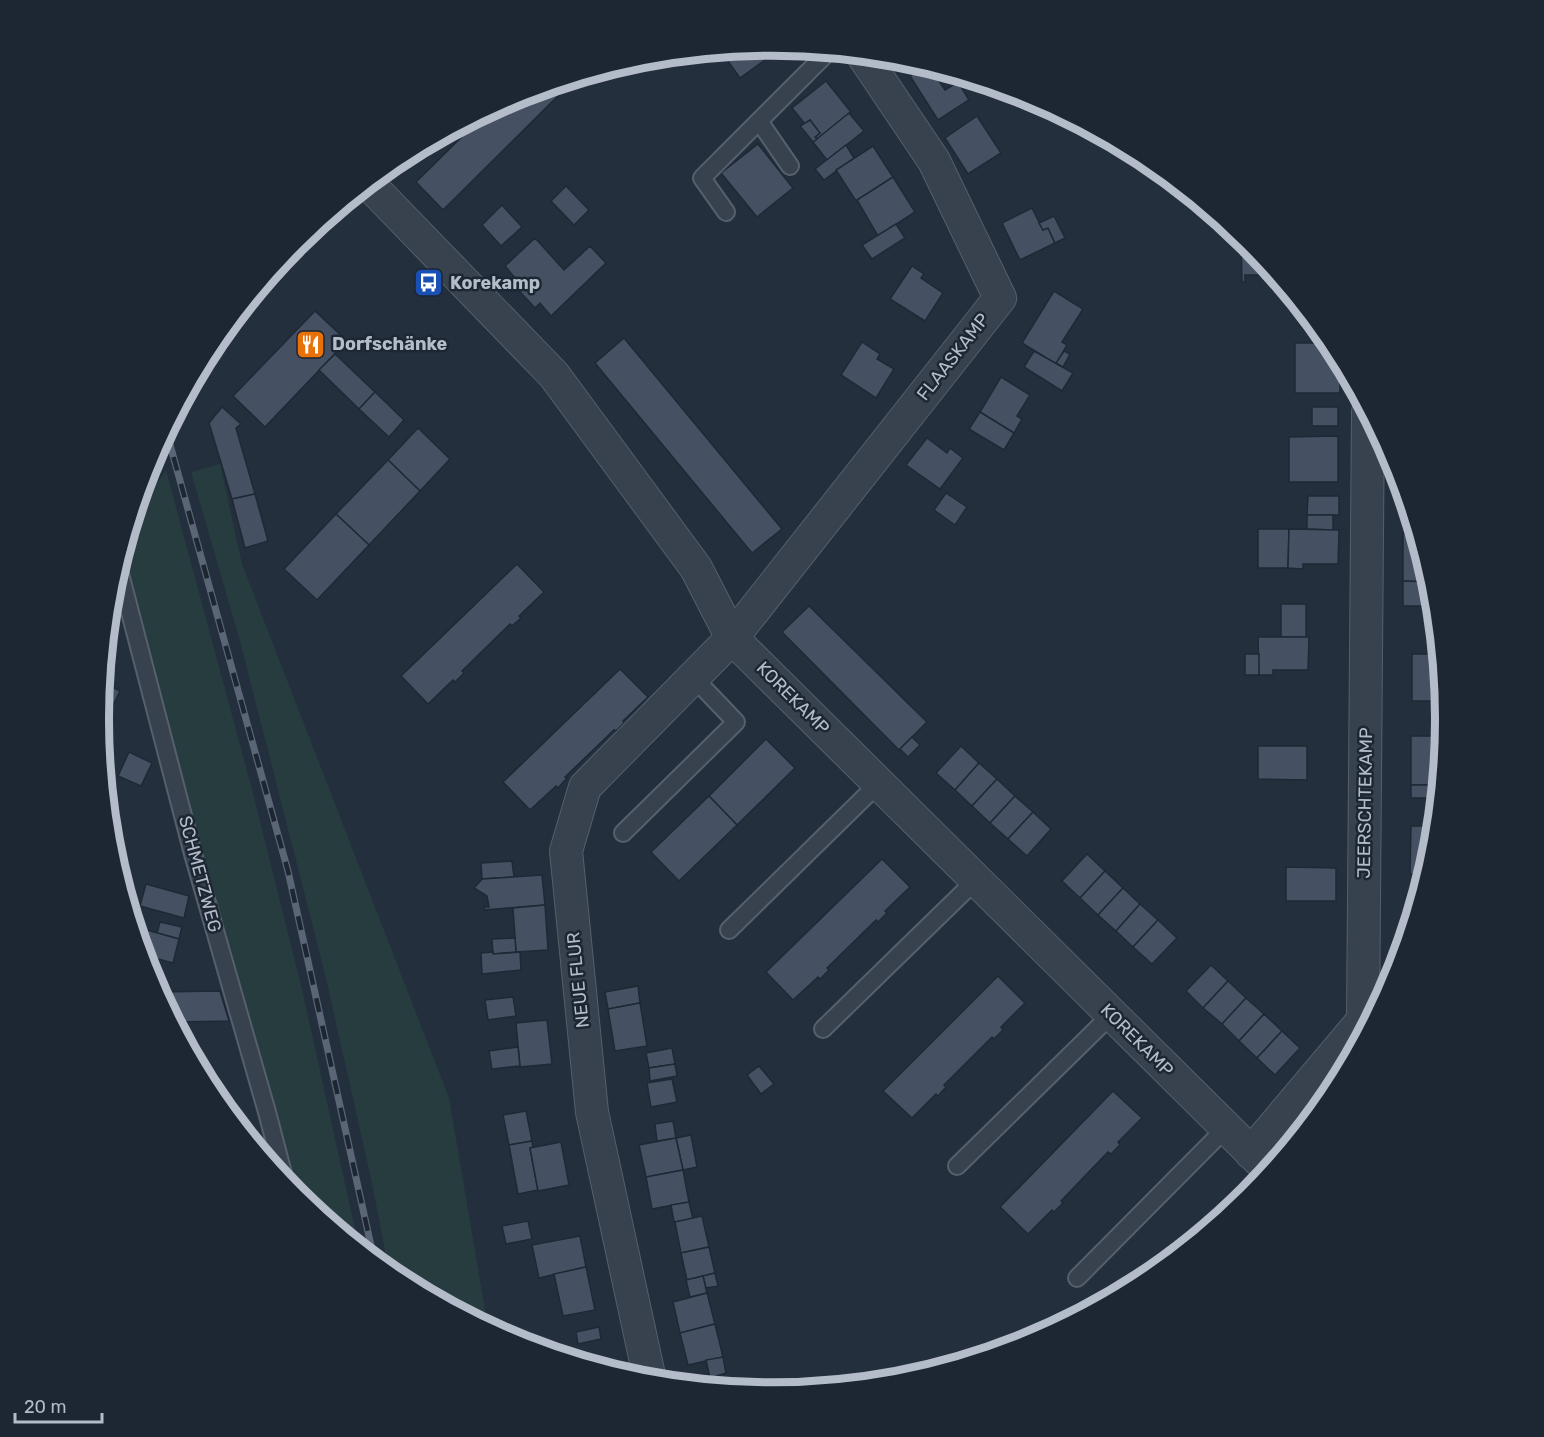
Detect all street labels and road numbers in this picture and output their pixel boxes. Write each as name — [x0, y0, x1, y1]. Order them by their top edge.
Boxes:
street label: FLAASKAMP — [912, 309, 994, 405]
street label: KOREKAMP — [752, 657, 834, 739]
street label: JEERSCHTEKAMP — [1353, 727, 1377, 879]
street label: SCHMETZWEG — [174, 813, 226, 935]
street label: NEUE FLUR — [562, 931, 594, 1029]
street label: KOREKAMP — [1096, 999, 1178, 1081]

